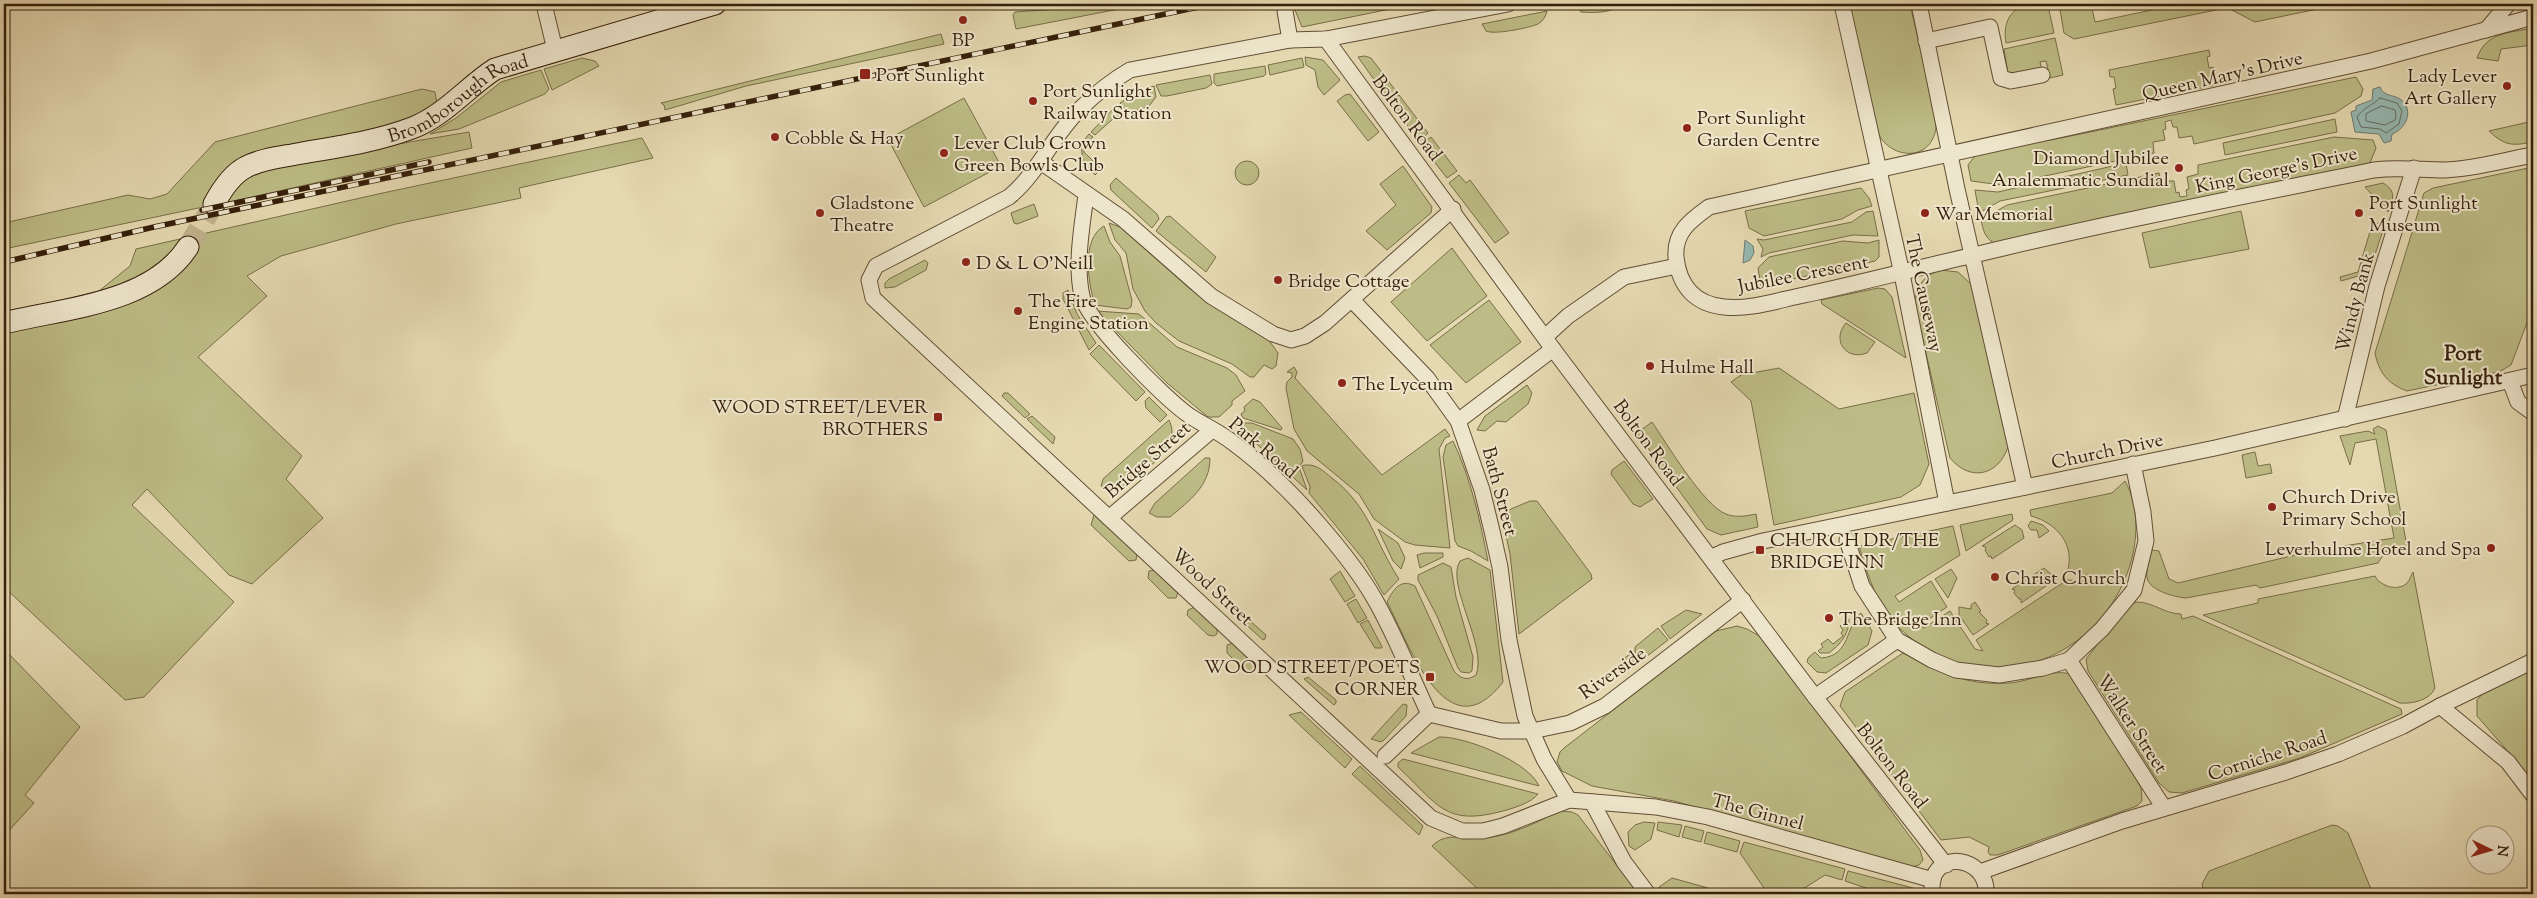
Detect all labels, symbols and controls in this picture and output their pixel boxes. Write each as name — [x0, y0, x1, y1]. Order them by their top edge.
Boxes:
marker: BP — [957, 14, 969, 26]
place label: BP — [952, 28, 975, 55]
street label: Queen Mary's Drive — [2140, 46, 2306, 109]
street label: Bromborough Road — [385, 49, 532, 151]
place label: Port Sunlight — [876, 63, 985, 90]
place label: Lady Lever Art Gallery — [2404, 64, 2498, 113]
marker: Port Sunlight — [858, 67, 872, 81]
street label: Bolton Road — [1364, 70, 1448, 168]
place label: Port Sunlight Railway Station — [1043, 79, 1172, 128]
marker: Lady Lever Art Gallery — [2501, 80, 2513, 92]
marker: Port Sunlight Railway Station — [1027, 95, 1039, 107]
place label: Port Sunlight Garden Centre — [1697, 106, 1820, 155]
marker: Port Sunlight Garden Centre — [1681, 122, 1693, 134]
place label: Cobble & Hay — [785, 126, 904, 153]
marker: Cobble & Hay — [769, 131, 781, 143]
place label: Lever Club Crown Green Bowls Club — [954, 131, 1107, 180]
street label: King George's Drive — [2193, 141, 2360, 202]
place label: Diamond Jubilee Analemmatic Sundial — [1992, 146, 2169, 195]
marker: Lever Club Crown Green Bowls Club — [938, 147, 950, 159]
marker: Diamond Jubilee Analemmatic Sundial — [2173, 162, 2185, 174]
place label: Gladstone Theatre — [830, 191, 914, 240]
place label: Port Sunlight Museum — [2369, 191, 2478, 240]
place label: War Memorial — [1935, 202, 2053, 229]
marker: Gladstone Theatre — [814, 207, 826, 219]
marker: War Memorial — [1919, 207, 1931, 219]
marker: Port Sunlight Museum — [2353, 207, 2365, 219]
street label: The Causeway — [1897, 232, 1948, 355]
street label: Jubilee Crescent — [1735, 249, 1872, 302]
street label: Windy Bank — [2330, 249, 2383, 356]
place label: D & L O'Neill — [976, 251, 1094, 278]
marker: D & L O'Neill — [960, 256, 972, 268]
place label: Bridge Cottage — [1288, 269, 1410, 296]
marker: Bridge Cottage — [1272, 274, 1284, 286]
place label: The Fire Engine Station — [1028, 289, 1149, 338]
marker: The Fire Engine Station — [1012, 305, 1024, 317]
district label: Port Sunlight — [2424, 340, 2503, 394]
place label: Hulme Hall — [1660, 355, 1754, 382]
marker: Hulme Hall — [1644, 360, 1656, 372]
place label: The Lyceum — [1352, 372, 1454, 399]
marker: The Lyceum — [1336, 377, 1348, 389]
place label: WOOD STREET/LEVER BROTHERS — [712, 395, 928, 444]
street label: Bolton Road — [1605, 395, 1689, 493]
marker: WOOD STREET/LEVER BROTHERS — [932, 411, 944, 423]
street label: Park Road — [1222, 412, 1303, 486]
street label: Bridge Street — [1100, 416, 1198, 506]
street label: Church Drive — [2049, 427, 2166, 477]
street label: Bath Street — [1474, 444, 1524, 540]
place label: Church Drive Primary School — [2282, 485, 2407, 534]
marker: Church Drive Primary School — [2266, 501, 2278, 513]
place label: CHURCH DR/THE BRIDGE INN — [1770, 528, 1940, 577]
place label: Leverhulme Hotel and Spa — [2265, 537, 2481, 564]
marker: Leverhulme Hotel and Spa — [2485, 542, 2497, 554]
street label: Wood Street — [1164, 543, 1259, 633]
marker: CHURCH DR/THE BRIDGE INN — [1754, 544, 1766, 556]
place label: Christ Church — [2005, 566, 2126, 593]
marker: Christ Church — [1989, 571, 2001, 583]
place label: The Bridge Inn — [1839, 607, 1962, 634]
marker: The Bridge Inn — [1823, 612, 1835, 624]
street label: Riverside — [1574, 641, 1653, 707]
place label: WOOD STREET/POETS CORNER — [1204, 655, 1420, 704]
street label: Walker Street — [2089, 669, 2173, 780]
marker: WOOD STREET/POETS CORNER — [1424, 671, 1436, 683]
street label: Bolton Road — [1849, 718, 1933, 815]
street label: Corniche Road — [2205, 725, 2331, 789]
street label: The Ginnel — [1708, 788, 1806, 839]
north arrow — [2464, 826, 2514, 876]
text: N — [2491, 845, 2511, 857]

